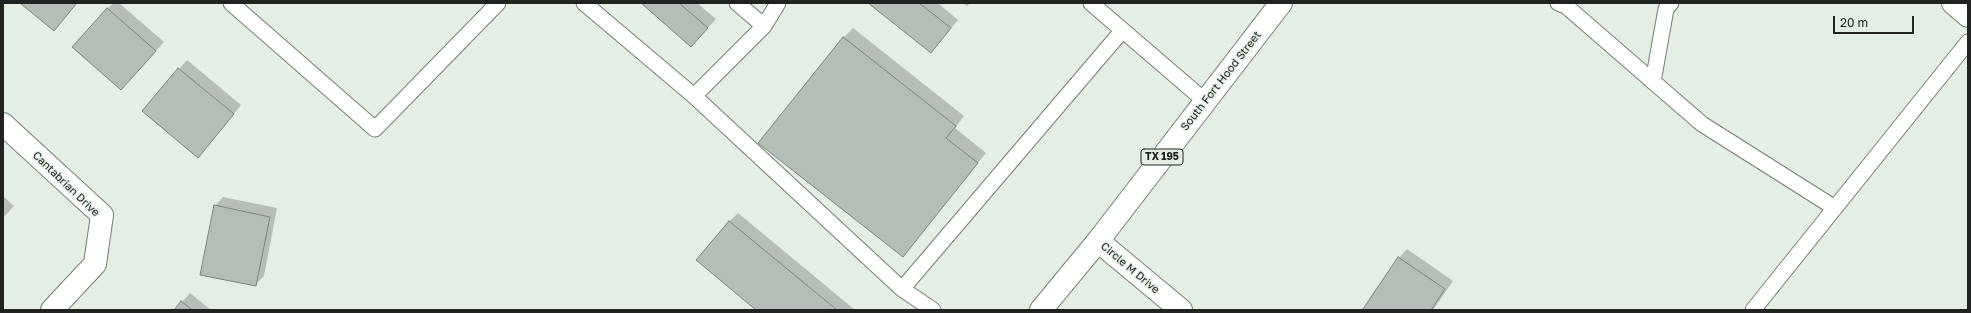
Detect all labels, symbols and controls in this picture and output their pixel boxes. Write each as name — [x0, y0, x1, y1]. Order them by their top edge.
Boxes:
scale bar — [1835, 8, 1916, 34]
text: 20 m — [1840, 15, 1868, 30]
street label: South Fort Hood Street — [1178, 29, 1264, 133]
street label: Cantabrian Drive — [30, 149, 102, 219]
road number: TX 195 — [1141, 149, 1183, 165]
street label: Circle M Drive — [1098, 240, 1162, 296]

